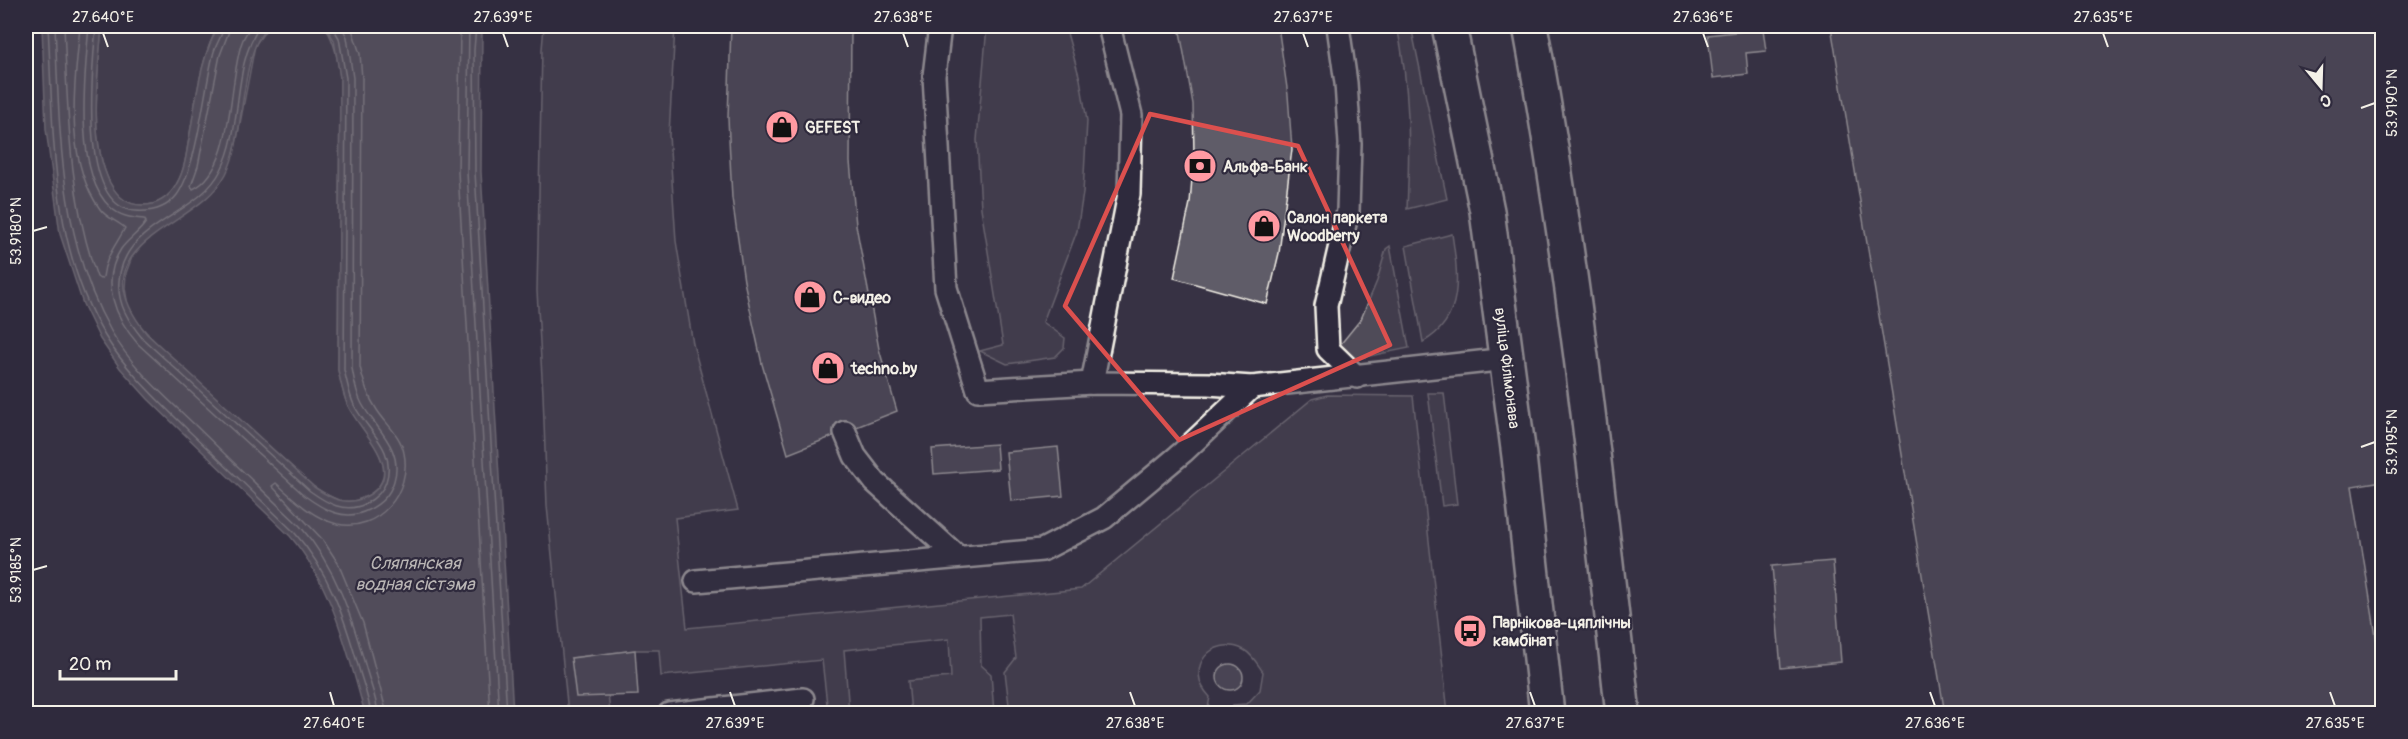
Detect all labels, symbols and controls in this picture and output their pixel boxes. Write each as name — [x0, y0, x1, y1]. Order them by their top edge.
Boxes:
text: 27.640°E — [72, 8, 134, 27]
text: 27.639°E — [474, 8, 533, 27]
text: 27.638°E — [874, 8, 933, 27]
text: 27.637°E — [1273, 8, 1333, 27]
text: 27.636°E — [1673, 8, 1733, 27]
text: 27.635°E — [2073, 8, 2133, 27]
north arrow — [2291, 57, 2351, 117]
text: 53.9190°N — [2383, 69, 2402, 137]
text: С — [2318, 89, 2333, 111]
shop icon: GEFEST — [764, 109, 800, 145]
place label: GEFEST — [805, 118, 860, 138]
bank icon: Альфа-Банк — [1182, 148, 1218, 184]
place label: Альфа-Банк — [1223, 157, 1308, 177]
text: 53.9180°N — [7, 197, 26, 265]
shop icon: Салон паркета Woodberry — [1246, 208, 1282, 244]
place label: Салон паркета Woodberry — [1287, 208, 1388, 246]
shop icon: С-видео — [792, 279, 828, 315]
place label: С-видео — [833, 288, 891, 308]
street label: вуліца Філімонава — [1490, 307, 1524, 430]
shop icon: techno.by — [810, 350, 846, 386]
place label: techno.by — [850, 359, 917, 379]
text: 53.9195°N — [2383, 409, 2402, 475]
text: 53.9185°N — [7, 537, 26, 603]
water label: Сляпянская водная сістэма — [355, 552, 476, 596]
bus stop icon: Парнікова-цяплічны камбінат — [1452, 613, 1488, 649]
place label: Парнікова-цяплічны камбінат — [1493, 613, 1631, 651]
scale bar — [60, 643, 176, 681]
text: 20 m — [69, 653, 111, 676]
text: 27.640°E — [303, 714, 365, 733]
text: 27.639°E — [706, 714, 765, 733]
text: 27.638°E — [1106, 714, 1165, 733]
text: 27.637°E — [1505, 714, 1565, 733]
text: 27.636°E — [1905, 714, 1965, 733]
text: 27.635°E — [2305, 714, 2365, 733]

